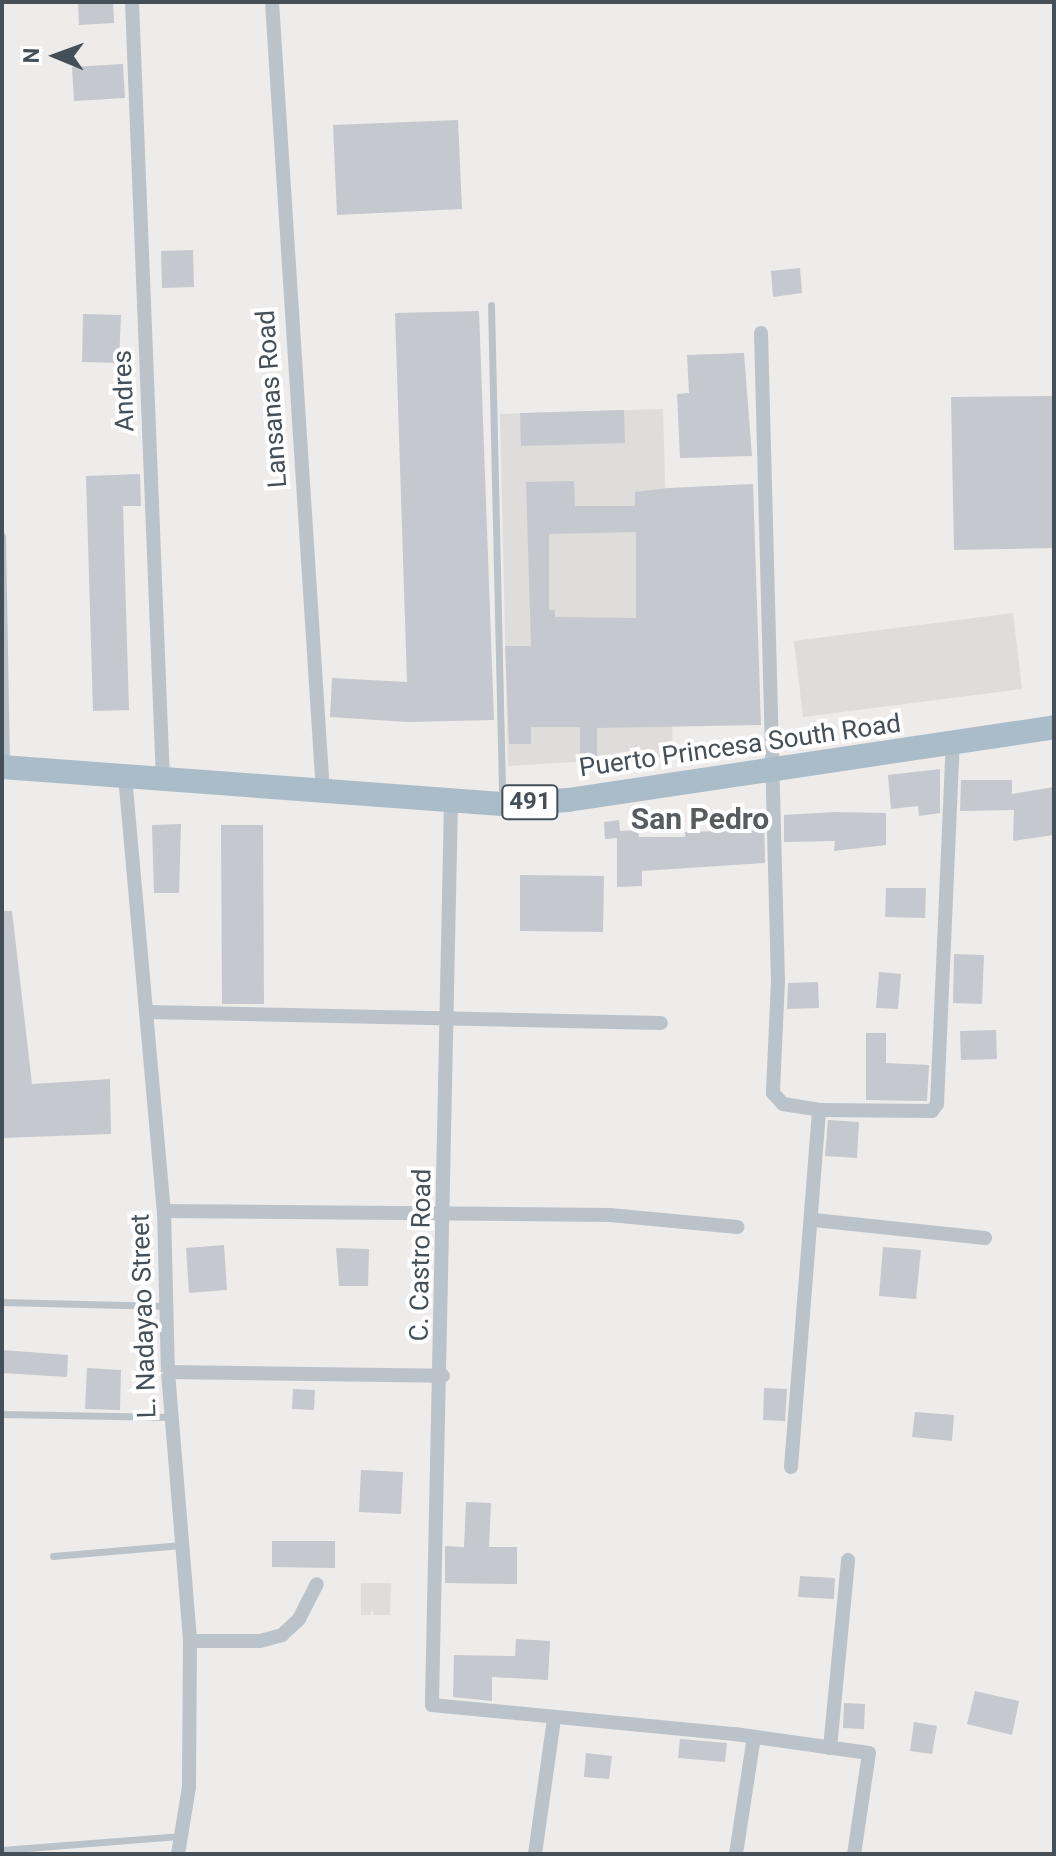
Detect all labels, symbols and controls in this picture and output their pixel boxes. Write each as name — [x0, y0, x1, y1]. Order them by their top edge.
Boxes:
north arrow — [16, 16, 96, 96]
text: N — [19, 48, 44, 64]
street label: Lansanas Road — [250, 309, 294, 489]
street label: Andres — [107, 350, 141, 432]
street label: Puerto Princesa South Road — [577, 708, 903, 784]
road number: 491 — [500, 782, 560, 822]
district label: San Pedro — [631, 801, 769, 837]
street label: C. Castro Road — [404, 1168, 438, 1342]
street label: L. Nadayao Street — [125, 1213, 163, 1419]

